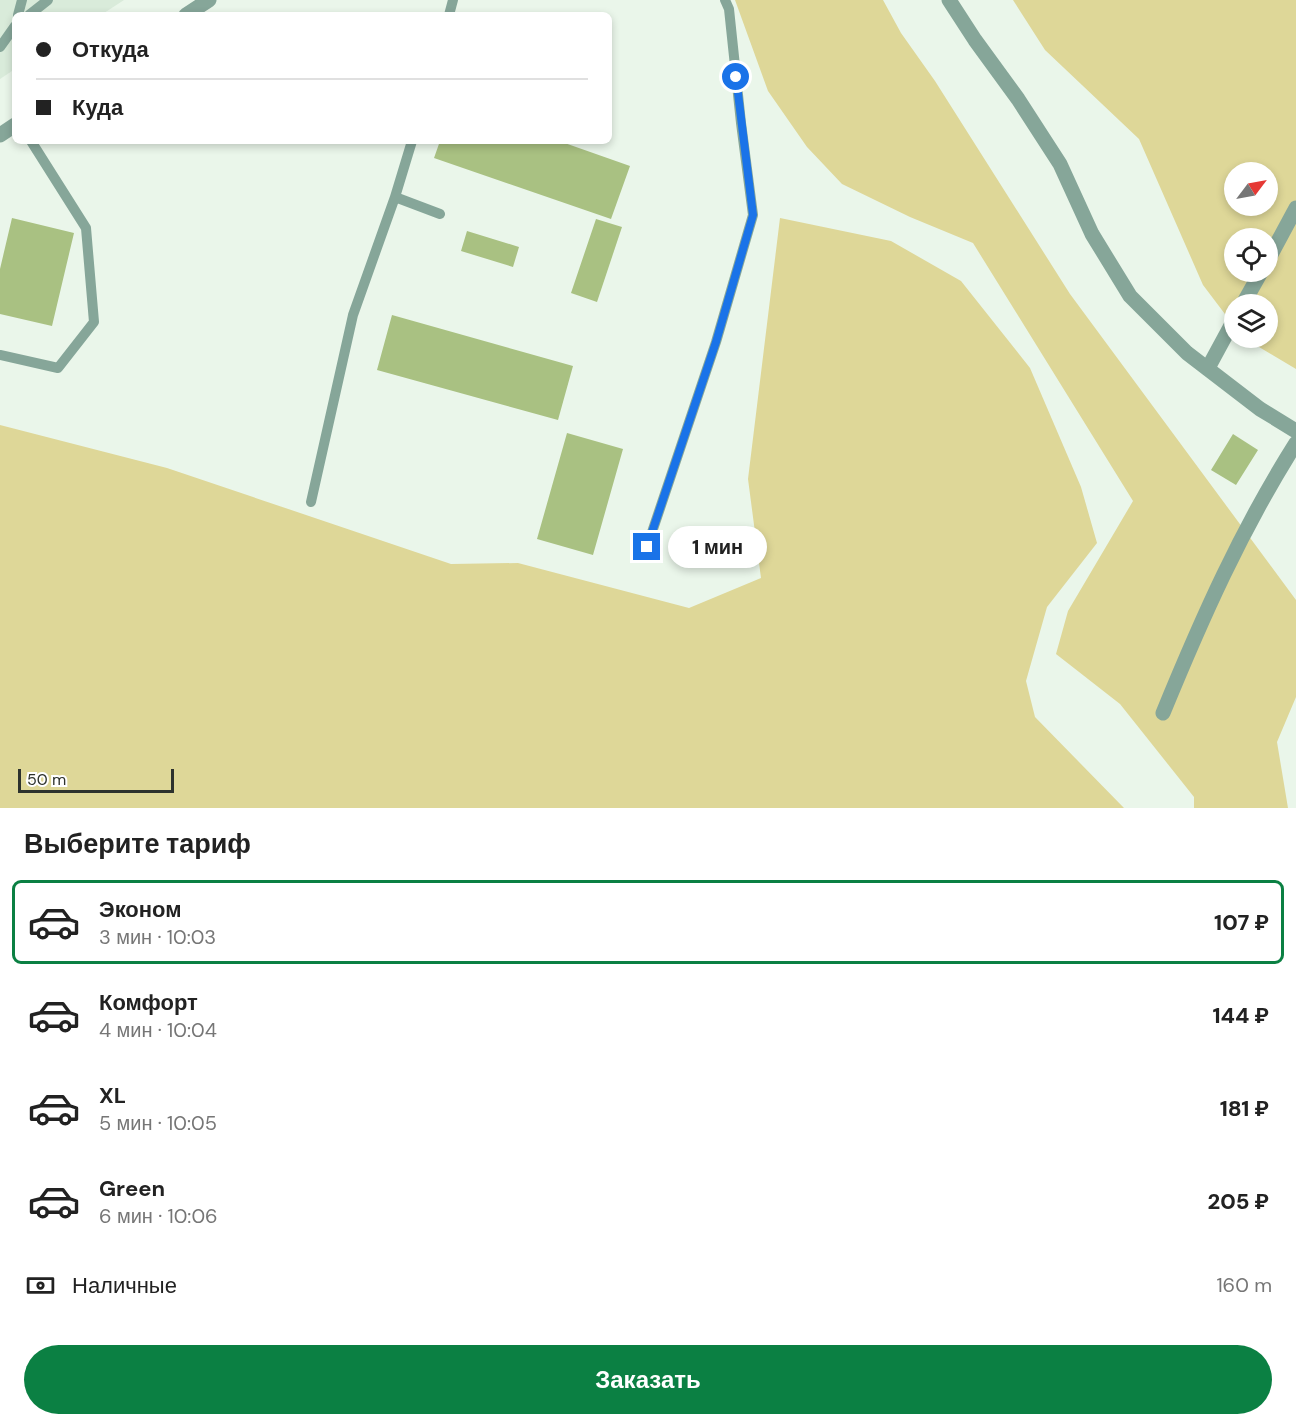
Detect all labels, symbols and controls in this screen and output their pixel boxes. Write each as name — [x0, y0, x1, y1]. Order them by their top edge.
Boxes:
text: Откуда — [72, 35, 149, 64]
route start — [722, 63, 749, 90]
text: Куда — [72, 93, 123, 122]
north arrow — [1224, 162, 1278, 216]
map controls — [1224, 162, 1278, 348]
button: locate — [1224, 228, 1278, 282]
button: layers — [1224, 294, 1278, 348]
callout: 1 мин — [668, 526, 767, 568]
route end — [633, 533, 660, 560]
text: 1 мин — [692, 534, 743, 560]
scale bar — [18, 766, 174, 794]
text: 50 m — [27, 769, 66, 790]
text: Выберите тариф — [24, 826, 251, 861]
icon: car — [27, 895, 81, 949]
text: Эконом — [99, 895, 182, 924]
text: 107 ₽ — [1214, 908, 1269, 937]
text: 3 мин · 10:03 — [99, 924, 216, 950]
icon: car — [27, 988, 81, 1042]
text: Комфорт — [99, 988, 198, 1017]
text: 144 ₽ — [1213, 1001, 1269, 1030]
text: 4 мин · 10:04 — [99, 1017, 217, 1043]
icon: car — [27, 1081, 81, 1135]
text: XL — [99, 1081, 126, 1110]
text: 181 ₽ — [1220, 1094, 1269, 1123]
text: 5 мин · 10:05 — [99, 1110, 217, 1136]
icon: car — [27, 1174, 81, 1228]
text: Green — [99, 1174, 165, 1203]
text: 205 ₽ — [1208, 1187, 1269, 1216]
text: 6 мин · 10:06 — [99, 1203, 218, 1229]
icon: cash — [24, 1269, 57, 1302]
text: Наличные — [72, 1271, 177, 1300]
text: 160 m — [1216, 1272, 1272, 1298]
button: Заказать — [24, 1345, 1272, 1414]

